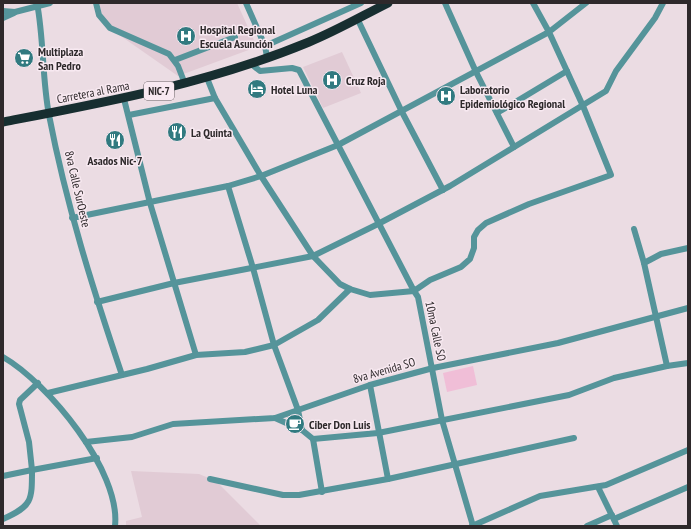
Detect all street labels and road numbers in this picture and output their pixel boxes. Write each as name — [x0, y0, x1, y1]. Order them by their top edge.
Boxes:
street label: Carretera al Rama — [55, 78, 131, 106]
road number: NIC-7 — [144, 82, 174, 100]
street label: 8va Calle SurOeste — [62, 149, 94, 229]
street label: 10ma Calle SO — [422, 300, 450, 363]
street label: 8va Avenida SO — [351, 354, 417, 386]

